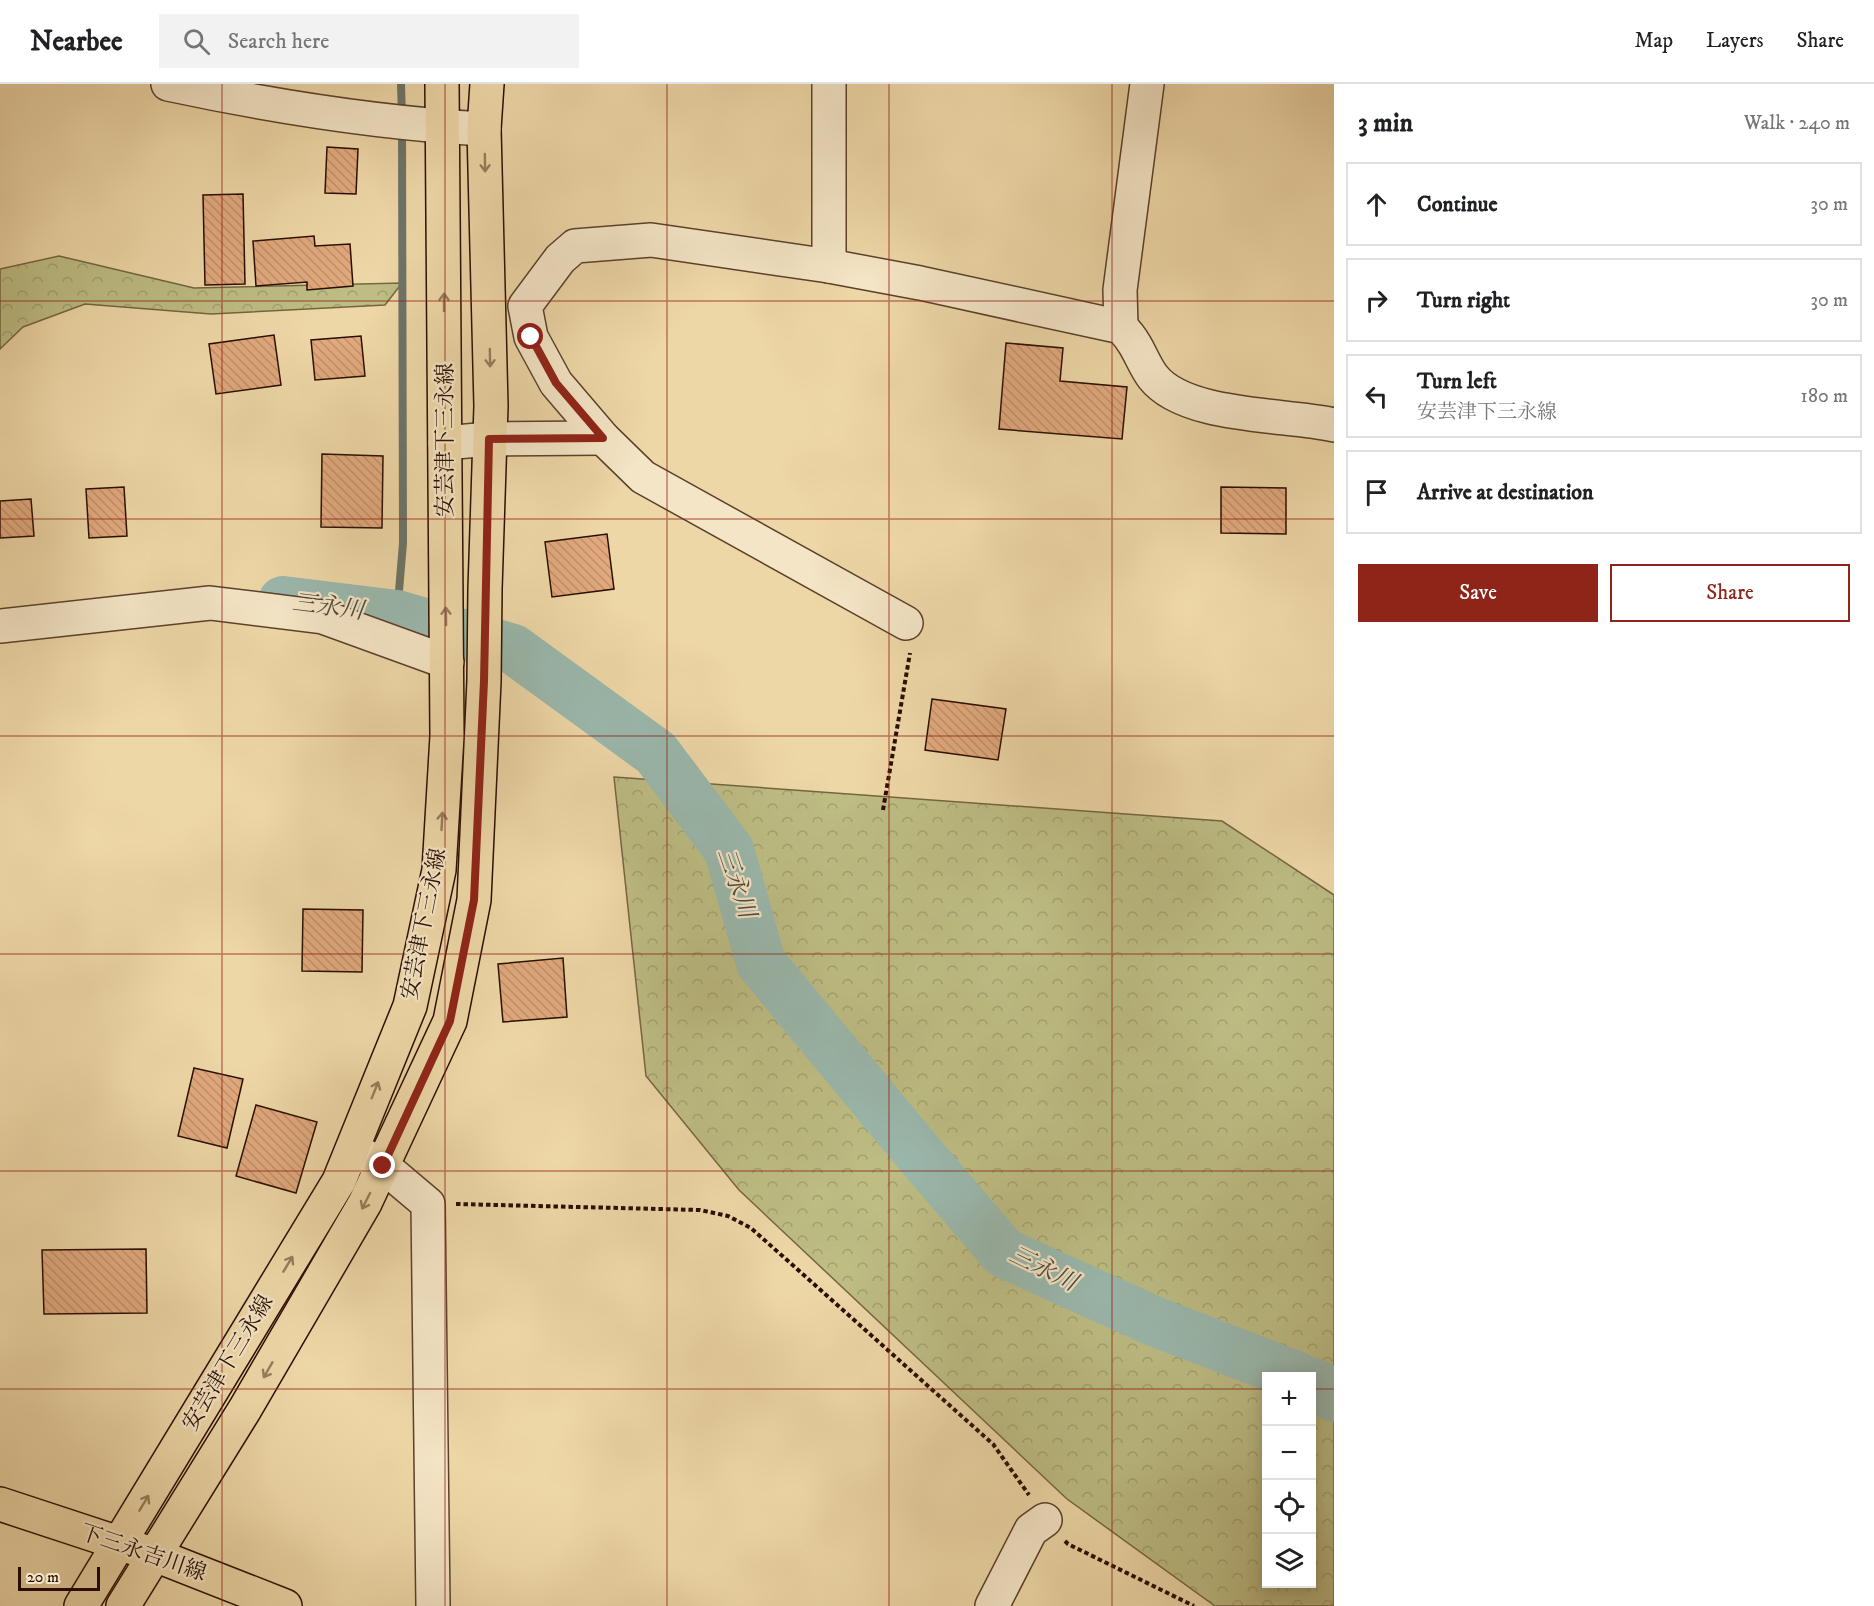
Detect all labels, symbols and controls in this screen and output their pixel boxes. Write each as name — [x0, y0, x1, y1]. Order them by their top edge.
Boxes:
search box — [159, 14, 579, 68]
text: Nearbee — [30, 24, 123, 59]
icon: search — [180, 25, 213, 58]
text: Search here — [228, 28, 329, 55]
text: Map — [1634, 28, 1673, 54]
text: Layers — [1706, 28, 1764, 54]
text: Share — [1797, 28, 1844, 54]
text: 3 min — [1358, 107, 1413, 140]
text: Walk · 240 m — [1744, 111, 1850, 136]
one-way arrow — [479, 153, 491, 173]
icon: ahead — [1360, 188, 1393, 221]
text: Continue — [1417, 191, 1498, 218]
text: 30 m — [1810, 192, 1848, 217]
icon: right — [1360, 284, 1393, 317]
text: Turn right — [1417, 287, 1510, 314]
text: 30 m — [1810, 288, 1848, 313]
one-way arrow — [438, 293, 450, 313]
route start — [517, 323, 543, 349]
one-way arrow — [484, 348, 495, 368]
street label: 安芸津下三永線 — [432, 363, 459, 517]
text: Turn left — [1417, 368, 1497, 395]
icon: left — [1360, 380, 1393, 413]
text: 180 m — [1801, 384, 1848, 409]
text: 安芸津下三永線 — [1417, 400, 1557, 425]
icon: arrive — [1360, 476, 1393, 509]
text: Arrive at destination — [1417, 479, 1594, 506]
button: Save — [1358, 564, 1598, 622]
button: Share — [1610, 564, 1850, 622]
water label: 三永川 — [290, 588, 369, 627]
one-way arrow — [441, 607, 452, 627]
one-way arrow — [437, 811, 448, 831]
water label: 三永川 — [710, 844, 763, 925]
street label: 安芸津下三永線 — [396, 846, 452, 1002]
one-way arrow — [370, 1081, 381, 1100]
route end — [369, 1152, 395, 1178]
one-way arrow — [359, 1192, 371, 1210]
water label: 三永川 — [1004, 1240, 1085, 1300]
one-way arrow — [283, 1256, 295, 1273]
street label: 安芸津下三永線 — [177, 1290, 279, 1436]
one-way arrow — [262, 1361, 274, 1378]
map controls — [1262, 1372, 1316, 1588]
button: + — [1262, 1372, 1316, 1426]
button: − — [1262, 1426, 1316, 1480]
button: locate — [1262, 1480, 1316, 1534]
one-way arrow — [139, 1495, 151, 1512]
street label: 下三永吉川線 — [76, 1519, 210, 1587]
button: layers — [1262, 1534, 1316, 1588]
scale bar — [18, 1564, 100, 1592]
text: 20 m — [27, 1567, 59, 1587]

